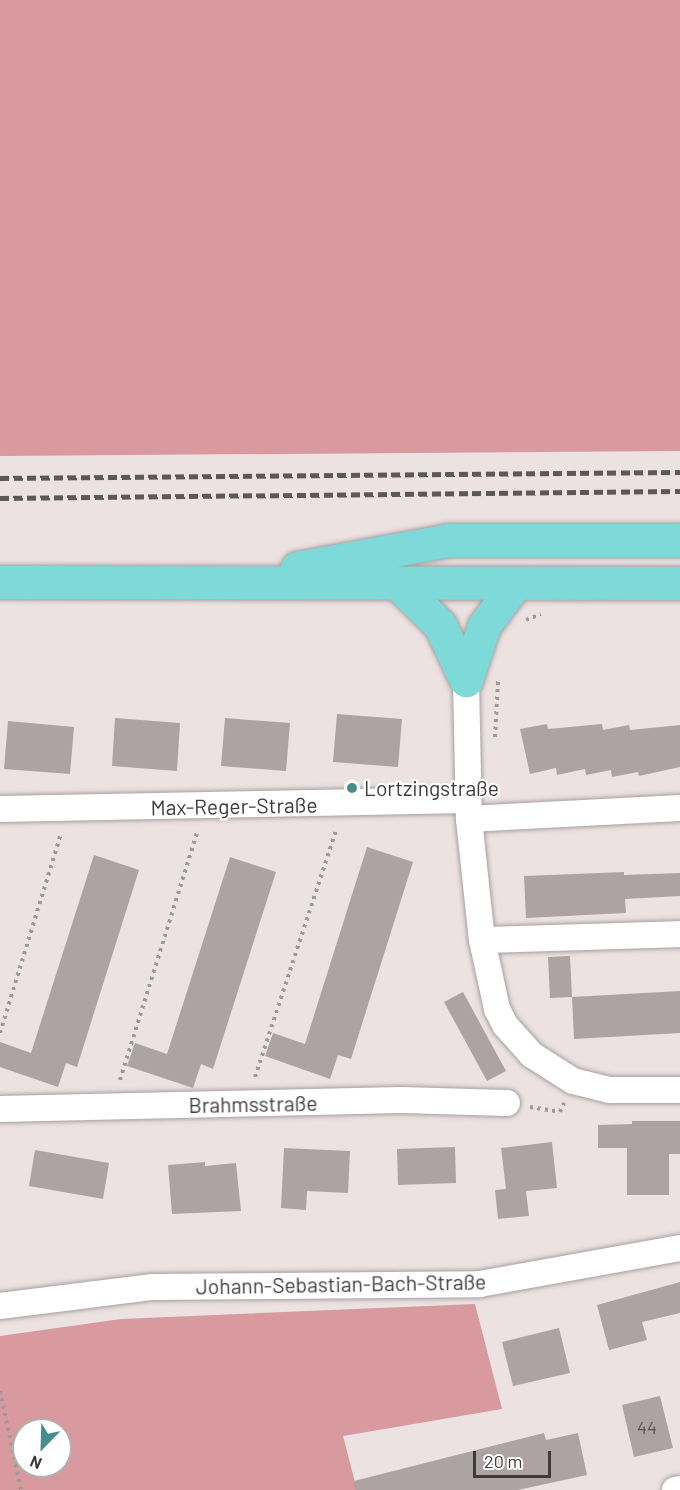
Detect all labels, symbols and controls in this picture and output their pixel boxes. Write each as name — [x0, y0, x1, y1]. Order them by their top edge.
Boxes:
place label: Lortzingstraße — [364, 775, 499, 801]
marker: Lortzingstraße — [345, 781, 359, 795]
street label: Max-Reger-Straße — [150, 792, 318, 820]
street label: Brahmsstraße — [188, 1090, 318, 1118]
street label: Johann-Sebastian-Bach-Straße — [196, 1269, 486, 1299]
house number: 44 — [637, 1416, 657, 1438]
north arrow — [12, 1418, 72, 1478]
scale bar — [476, 1439, 554, 1477]
text: 20 m — [484, 1450, 522, 1472]
text: N — [27, 1452, 44, 1474]

